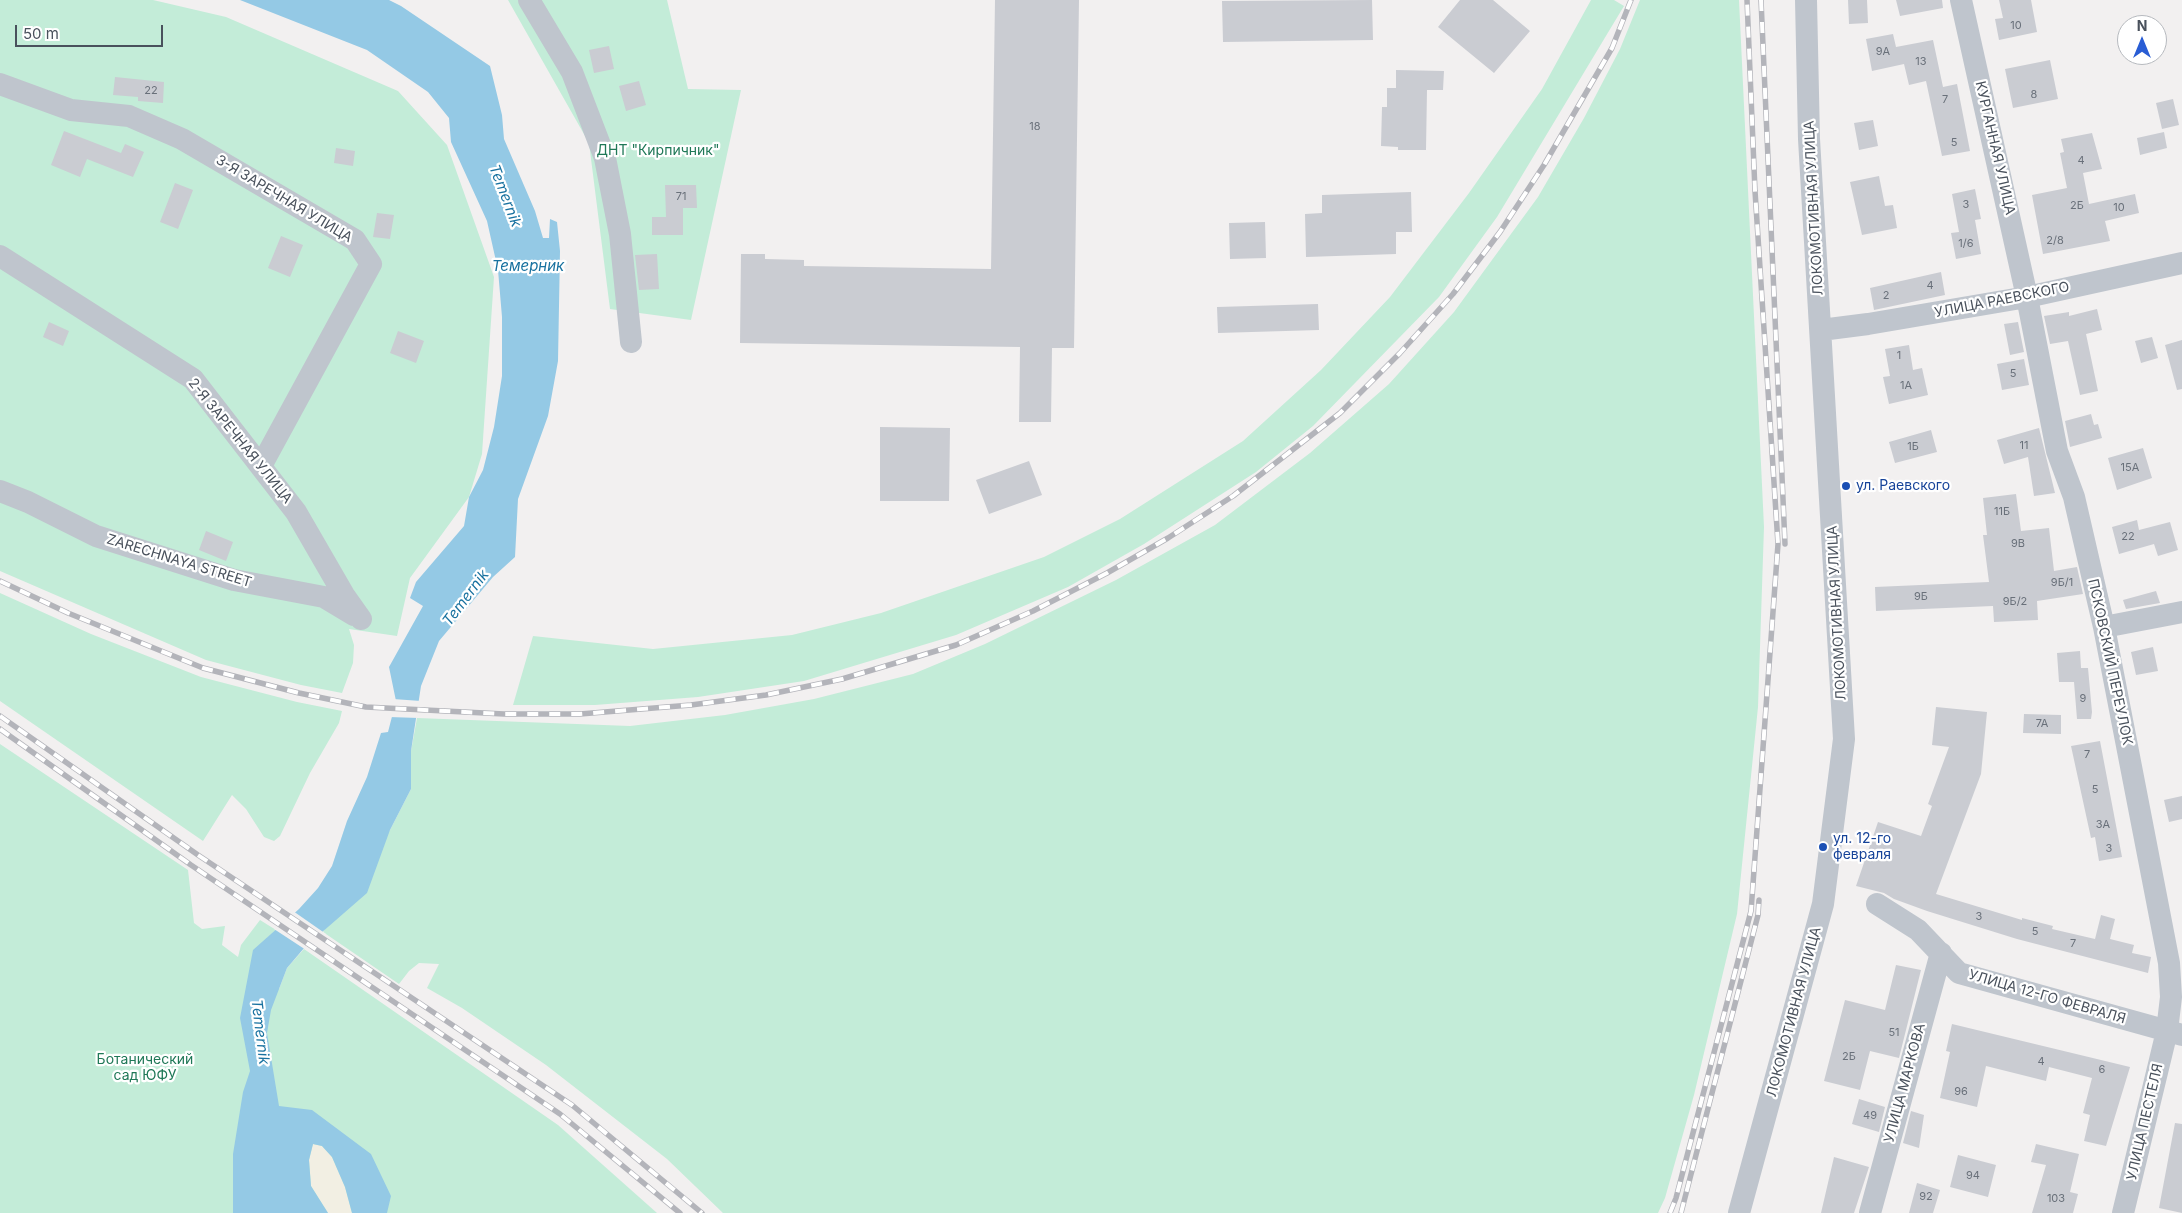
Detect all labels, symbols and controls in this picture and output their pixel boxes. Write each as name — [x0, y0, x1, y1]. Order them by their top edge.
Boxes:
scale bar — [18, 15, 165, 47]
north arrow — [2117, 15, 2167, 65]
text: N — [2137, 17, 2147, 34]
house number: 10 — [2010, 19, 2022, 33]
text: 50 m — [23, 24, 59, 43]
house number: 9А — [1876, 45, 1890, 59]
house number: 13 — [1915, 55, 1927, 69]
street label: КУРГАННАЯ УЛИЦА — [1971, 80, 2019, 216]
house number: 22 — [144, 84, 158, 98]
house number: 8 — [2031, 88, 2037, 102]
house number: 7 — [1942, 93, 1948, 107]
house number: 18 — [1029, 120, 1041, 134]
street label: ЛОКОМОТИВНАЯ УЛИЦА — [1801, 120, 1827, 296]
house number: 5 — [1951, 136, 1957, 150]
park label: ДНТ "Кирпичник" — [597, 143, 719, 159]
street label: 3-Я ЗАРЕЧНАЯ УЛИЦА — [213, 152, 355, 246]
house number: 4 — [2077, 154, 2085, 168]
water label: Temernik — [485, 162, 525, 230]
house number: 71 — [676, 190, 686, 204]
house number: 3 — [1963, 198, 1969, 212]
house number: 2Б — [2070, 199, 2084, 213]
house number: 10 — [2113, 201, 2125, 215]
house number: 2/8 — [2046, 234, 2064, 248]
house number: 1/6 — [1958, 237, 1974, 251]
water label: Темерник — [492, 257, 564, 275]
house number: 4 — [1926, 279, 1934, 293]
street label: УЛИЦА РАЕВСКОГО — [1933, 279, 2071, 321]
house number: 2 — [1883, 289, 1889, 303]
house number: 1 — [1897, 349, 1901, 363]
house number: 5 — [2010, 367, 2016, 381]
street label: 2-Я ЗАРЕЧНАЯ УЛИЦА — [184, 375, 296, 507]
house number: 1А — [1900, 379, 1912, 393]
house number: 11 — [2020, 439, 2028, 453]
house number: 1Б — [1907, 440, 1919, 454]
house number: 15А — [2121, 461, 2139, 475]
place label: ул. Раевского — [1856, 478, 1950, 494]
marker: ул. Раевского — [1840, 480, 1852, 492]
house number: 11Б — [1994, 505, 2010, 519]
street label: ЛОКОМОТИВНАЯ УЛИЦА — [1824, 525, 1850, 701]
house number: 22 — [2121, 530, 2135, 544]
street label: ZARECHNAYA STREET — [105, 531, 253, 591]
house number: 9В — [2011, 537, 2025, 551]
water label: Temernik — [439, 566, 493, 630]
house number: 9Б/1 — [2051, 576, 2073, 590]
street label: ПСКОВСКИЙ ПЕРЕУЛОК — [2084, 577, 2136, 747]
house number: 9Б — [1914, 590, 1928, 604]
house number: 9Б/2 — [2003, 595, 2027, 609]
house number: 9 — [2080, 692, 2086, 706]
house number: 7А — [2036, 717, 2048, 731]
house number: 7 — [2084, 748, 2090, 762]
house number: 5 — [2092, 783, 2098, 797]
house number: 3А — [2096, 818, 2110, 832]
place label: ул. 12-го февраля — [1833, 831, 1891, 864]
marker: ул. 12-го февраля — [1817, 841, 1829, 853]
house number: 3 — [2106, 842, 2112, 856]
house number: 3 — [1976, 910, 1982, 924]
street label: ЛОКОМОТИВНАЯ УЛИЦА — [1763, 925, 1825, 1099]
house number: 5 — [2032, 925, 2038, 939]
house number: 7 — [2070, 937, 2076, 951]
street label: УЛИЦА 12-ГО ФЕВРАЛЯ — [1966, 966, 2128, 1028]
water label: Temernik — [247, 998, 273, 1066]
street label: УЛИЦА МАРКОВА — [1881, 1021, 1929, 1145]
house number: 51 — [1888, 1026, 1900, 1040]
house number: 2Б — [1842, 1050, 1856, 1064]
park label: Ботанический сад ЮФУ — [97, 1052, 193, 1084]
house number: 4 — [2037, 1055, 2045, 1069]
street label: УЛИЦА ПЕСТЕЛЯ — [2123, 1062, 2167, 1182]
house number: 6 — [2099, 1063, 2105, 1077]
house number: 96 — [1954, 1085, 1968, 1099]
house number: 49 — [1863, 1109, 1877, 1123]
house number: 94 — [1966, 1169, 1980, 1183]
house number: 92 — [1919, 1190, 1933, 1204]
house number: 103 — [2047, 1192, 2065, 1206]

